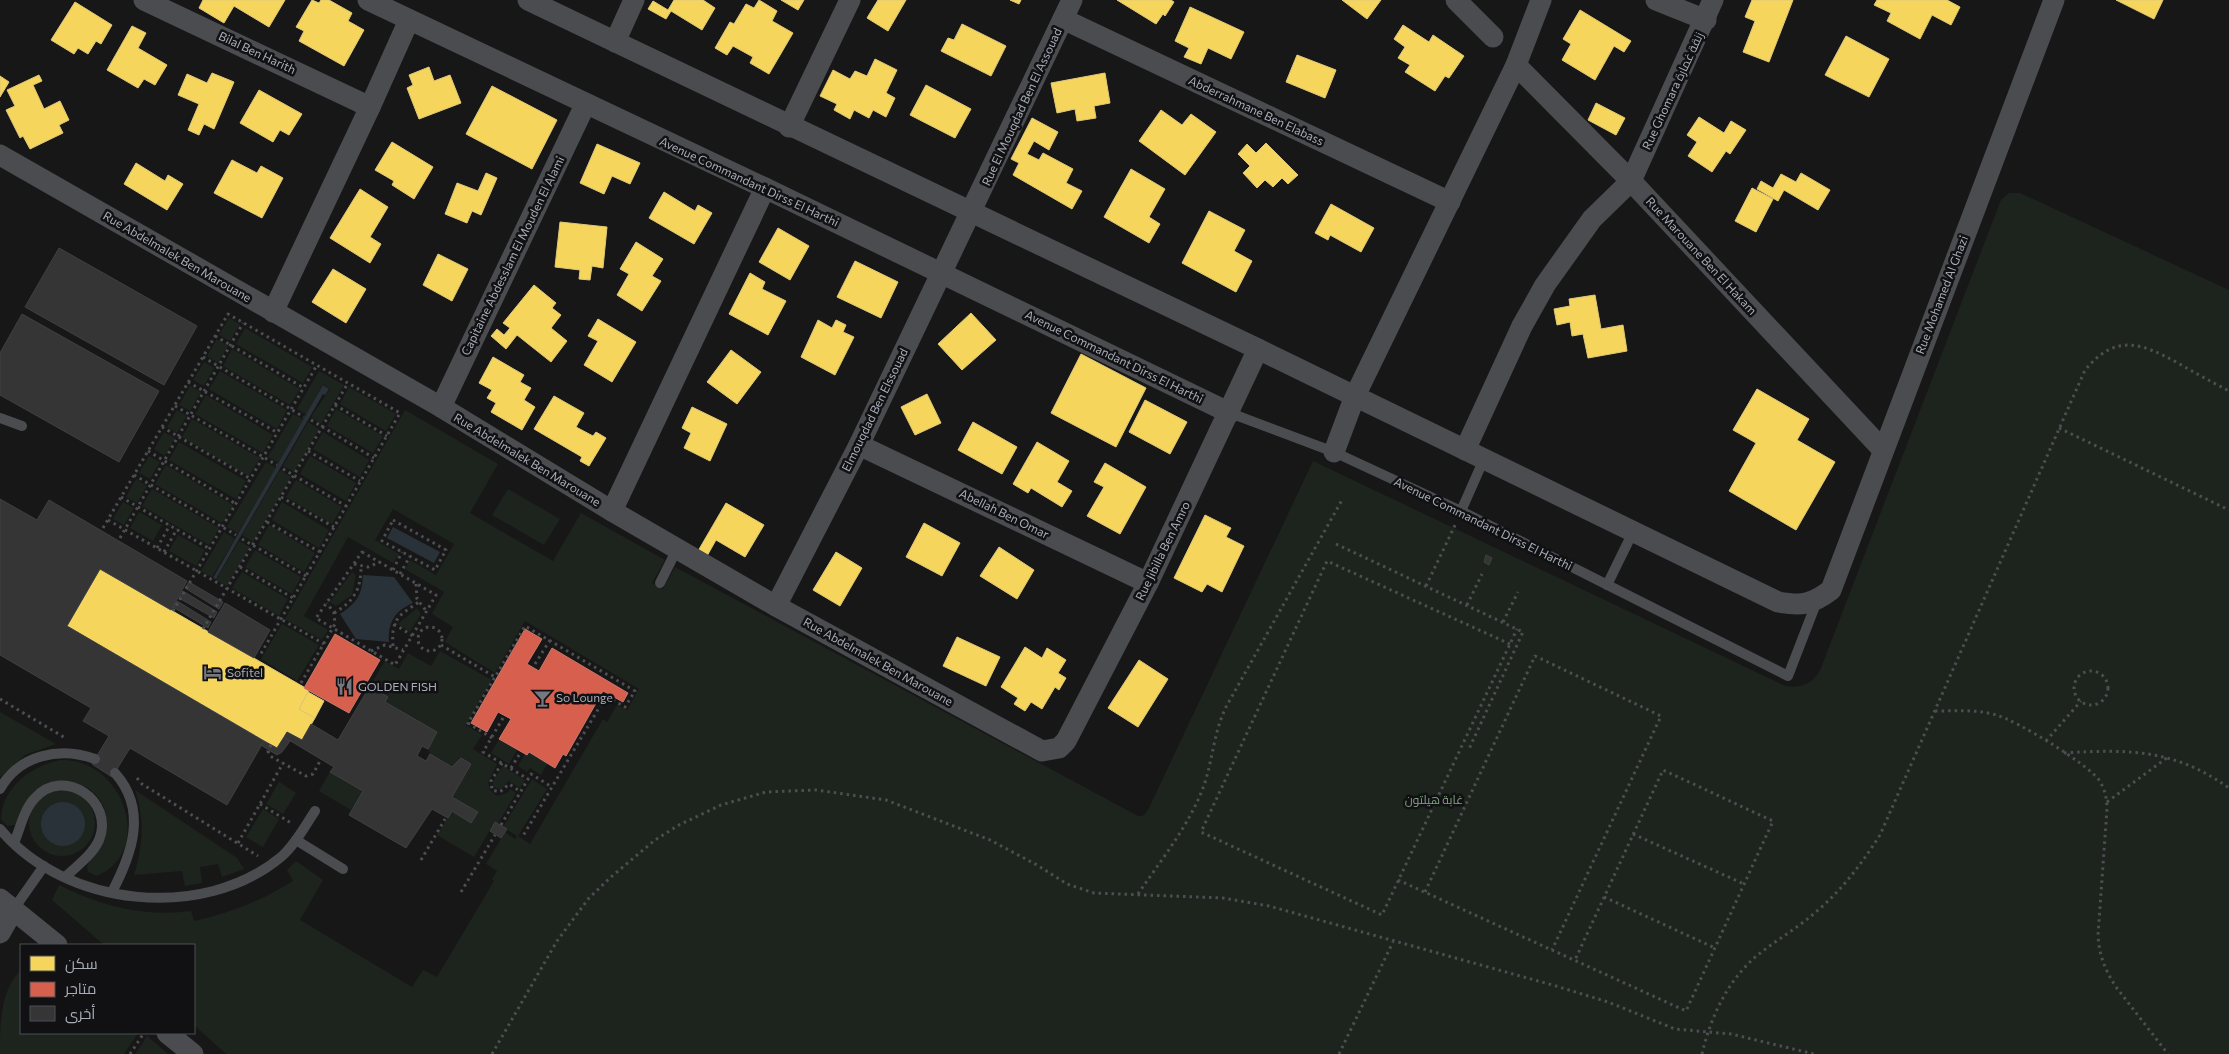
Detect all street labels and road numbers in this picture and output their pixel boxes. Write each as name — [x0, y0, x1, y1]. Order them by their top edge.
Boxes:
street label: Rue El Mouqdad Ben El Assouad — [978, 25, 1064, 188]
street label: Bilal Ben Harith — [217, 28, 298, 76]
street label: Rue Ghomara زنقة غمارة — [1639, 29, 1706, 152]
street label: Abderrahmane Ben Elabass — [1187, 73, 1326, 148]
street label: Avenue Commandant Dirss El Harthi — [658, 133, 841, 229]
street label: Capitaine Abdesslam El Mouden El Alami — [458, 154, 567, 357]
street label: Rue Marouane Ben El Hakam — [1644, 194, 1760, 317]
street label: Rue Abdelmalek Ben Marouane — [101, 208, 254, 304]
street label: Rue Mohamed Al Ghazi — [1912, 233, 1970, 356]
street label: Avenue Commandant Dirss El Harthi — [1023, 307, 1206, 405]
street label: Elmouqdad Ben Elssouad — [838, 346, 910, 473]
street label: Rue Abdelmalek Ben Marouane — [452, 410, 603, 509]
street label: Avenue Commandant Dirss El Harthi — [1392, 474, 1575, 572]
street label: Abellah Ben Omar — [957, 485, 1052, 541]
street label: Rue Jibilla Ben Amro — [1132, 499, 1193, 603]
street label: Rue Abdelmalek Ben Marouane — [801, 614, 956, 708]

